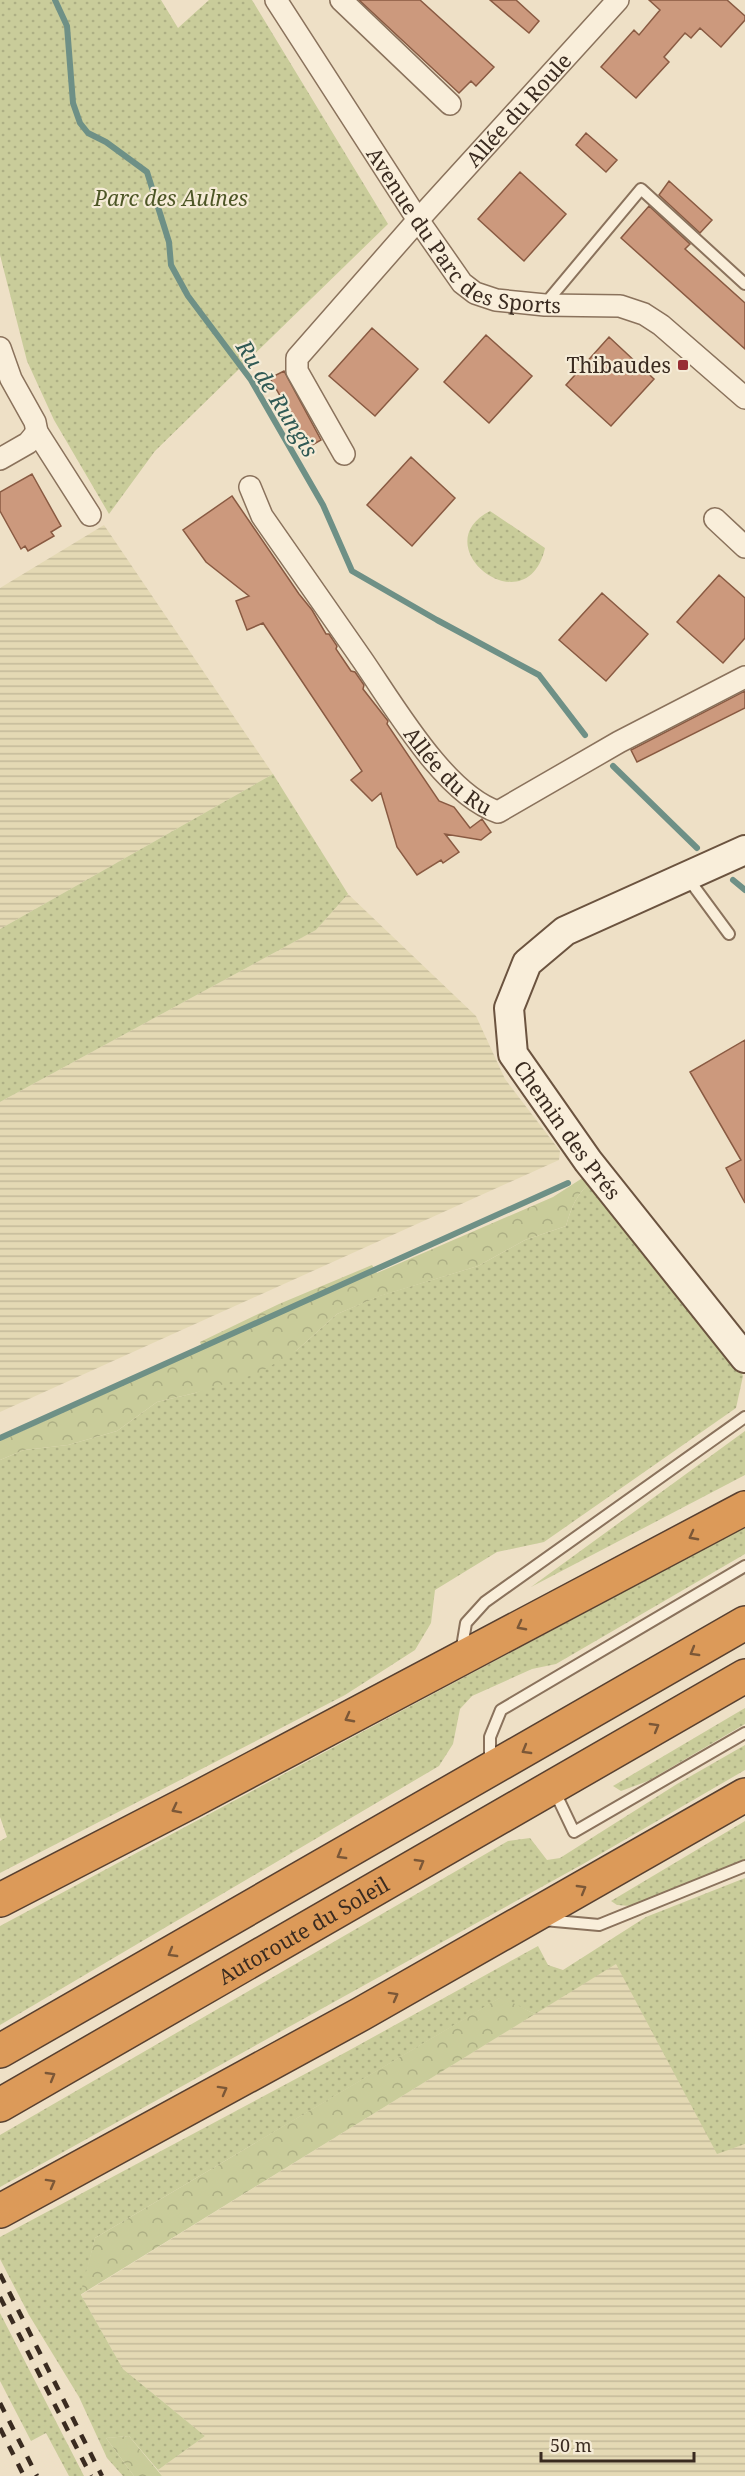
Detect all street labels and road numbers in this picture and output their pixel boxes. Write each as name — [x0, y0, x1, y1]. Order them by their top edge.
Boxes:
street label: Allée du Roule — [459, 47, 577, 173]
street label: Avenue du Parc des Sports — [361, 142, 561, 319]
street label: Allée du Ru — [398, 721, 497, 821]
street label: Chemin des Prés — [508, 1055, 627, 1205]
street label: Autoroute du Soleil — [213, 1870, 394, 1991]

